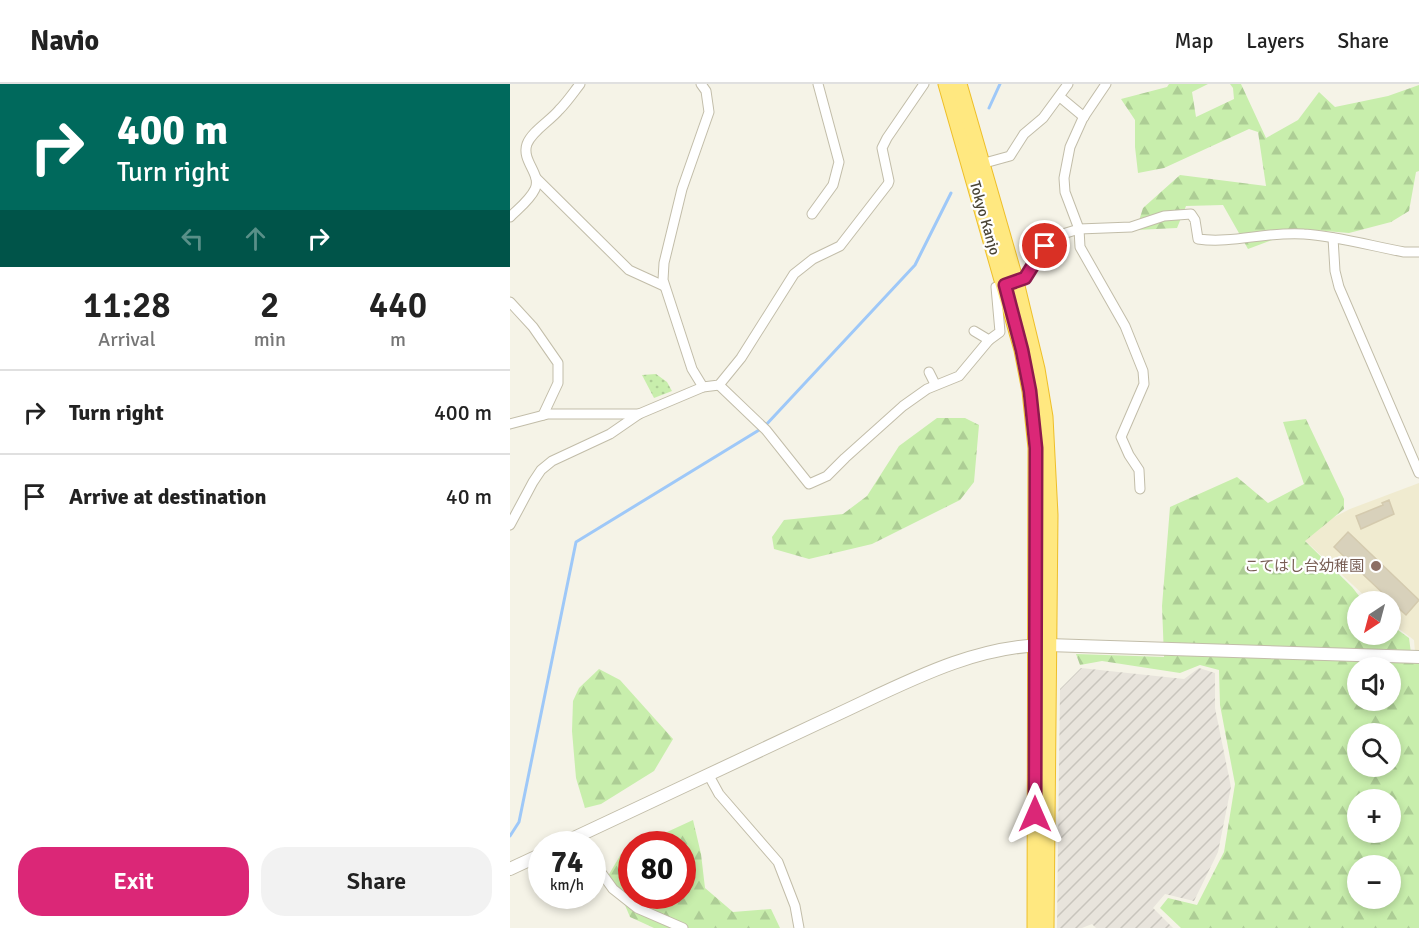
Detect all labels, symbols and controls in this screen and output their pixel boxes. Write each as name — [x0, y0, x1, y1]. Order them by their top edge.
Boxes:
text: Navio — [30, 24, 99, 58]
text: Map — [1175, 28, 1213, 54]
text: Layers — [1246, 28, 1304, 54]
text: Share — [1337, 28, 1389, 54]
text: 400 m — [117, 105, 228, 156]
icon: right — [18, 108, 96, 186]
text: Turn right — [117, 156, 230, 189]
street label: Tokyo Kanjo — [966, 179, 1004, 257]
pin — [1019, 220, 1070, 271]
icon: left — [176, 222, 209, 255]
icon: ahead — [239, 222, 272, 255]
icon: right — [302, 222, 335, 255]
icon: arrive — [1028, 229, 1061, 262]
text: 11:28 — [83, 283, 171, 328]
text: 2 — [260, 283, 280, 328]
text: 440 — [369, 283, 427, 328]
text: Arrival — [98, 327, 156, 352]
text: min — [254, 327, 286, 352]
text: m — [390, 327, 406, 352]
icon: right — [18, 396, 51, 429]
text: Turn right — [69, 399, 164, 426]
text: 400 m — [434, 399, 492, 426]
icon: arrive — [18, 480, 51, 513]
text: Arrive at destination — [69, 483, 266, 510]
text: 40 m — [446, 483, 492, 510]
place label: こてはし台幼稚園 — [1244, 557, 1364, 575]
marker: こてはし台幼稚園 — [1369, 559, 1383, 573]
north arrow — [1347, 591, 1401, 645]
map controls — [1347, 591, 1401, 909]
button: sound — [1347, 657, 1401, 711]
button: search — [1347, 723, 1401, 777]
position arrow — [1003, 782, 1067, 846]
button: + — [1347, 789, 1401, 843]
speed limit sign: 80 — [618, 831, 696, 909]
text: 74 — [551, 844, 583, 881]
button: Exit — [18, 847, 249, 916]
button: Share — [261, 847, 492, 916]
button: − — [1347, 855, 1401, 909]
text: km/h — [550, 876, 584, 894]

